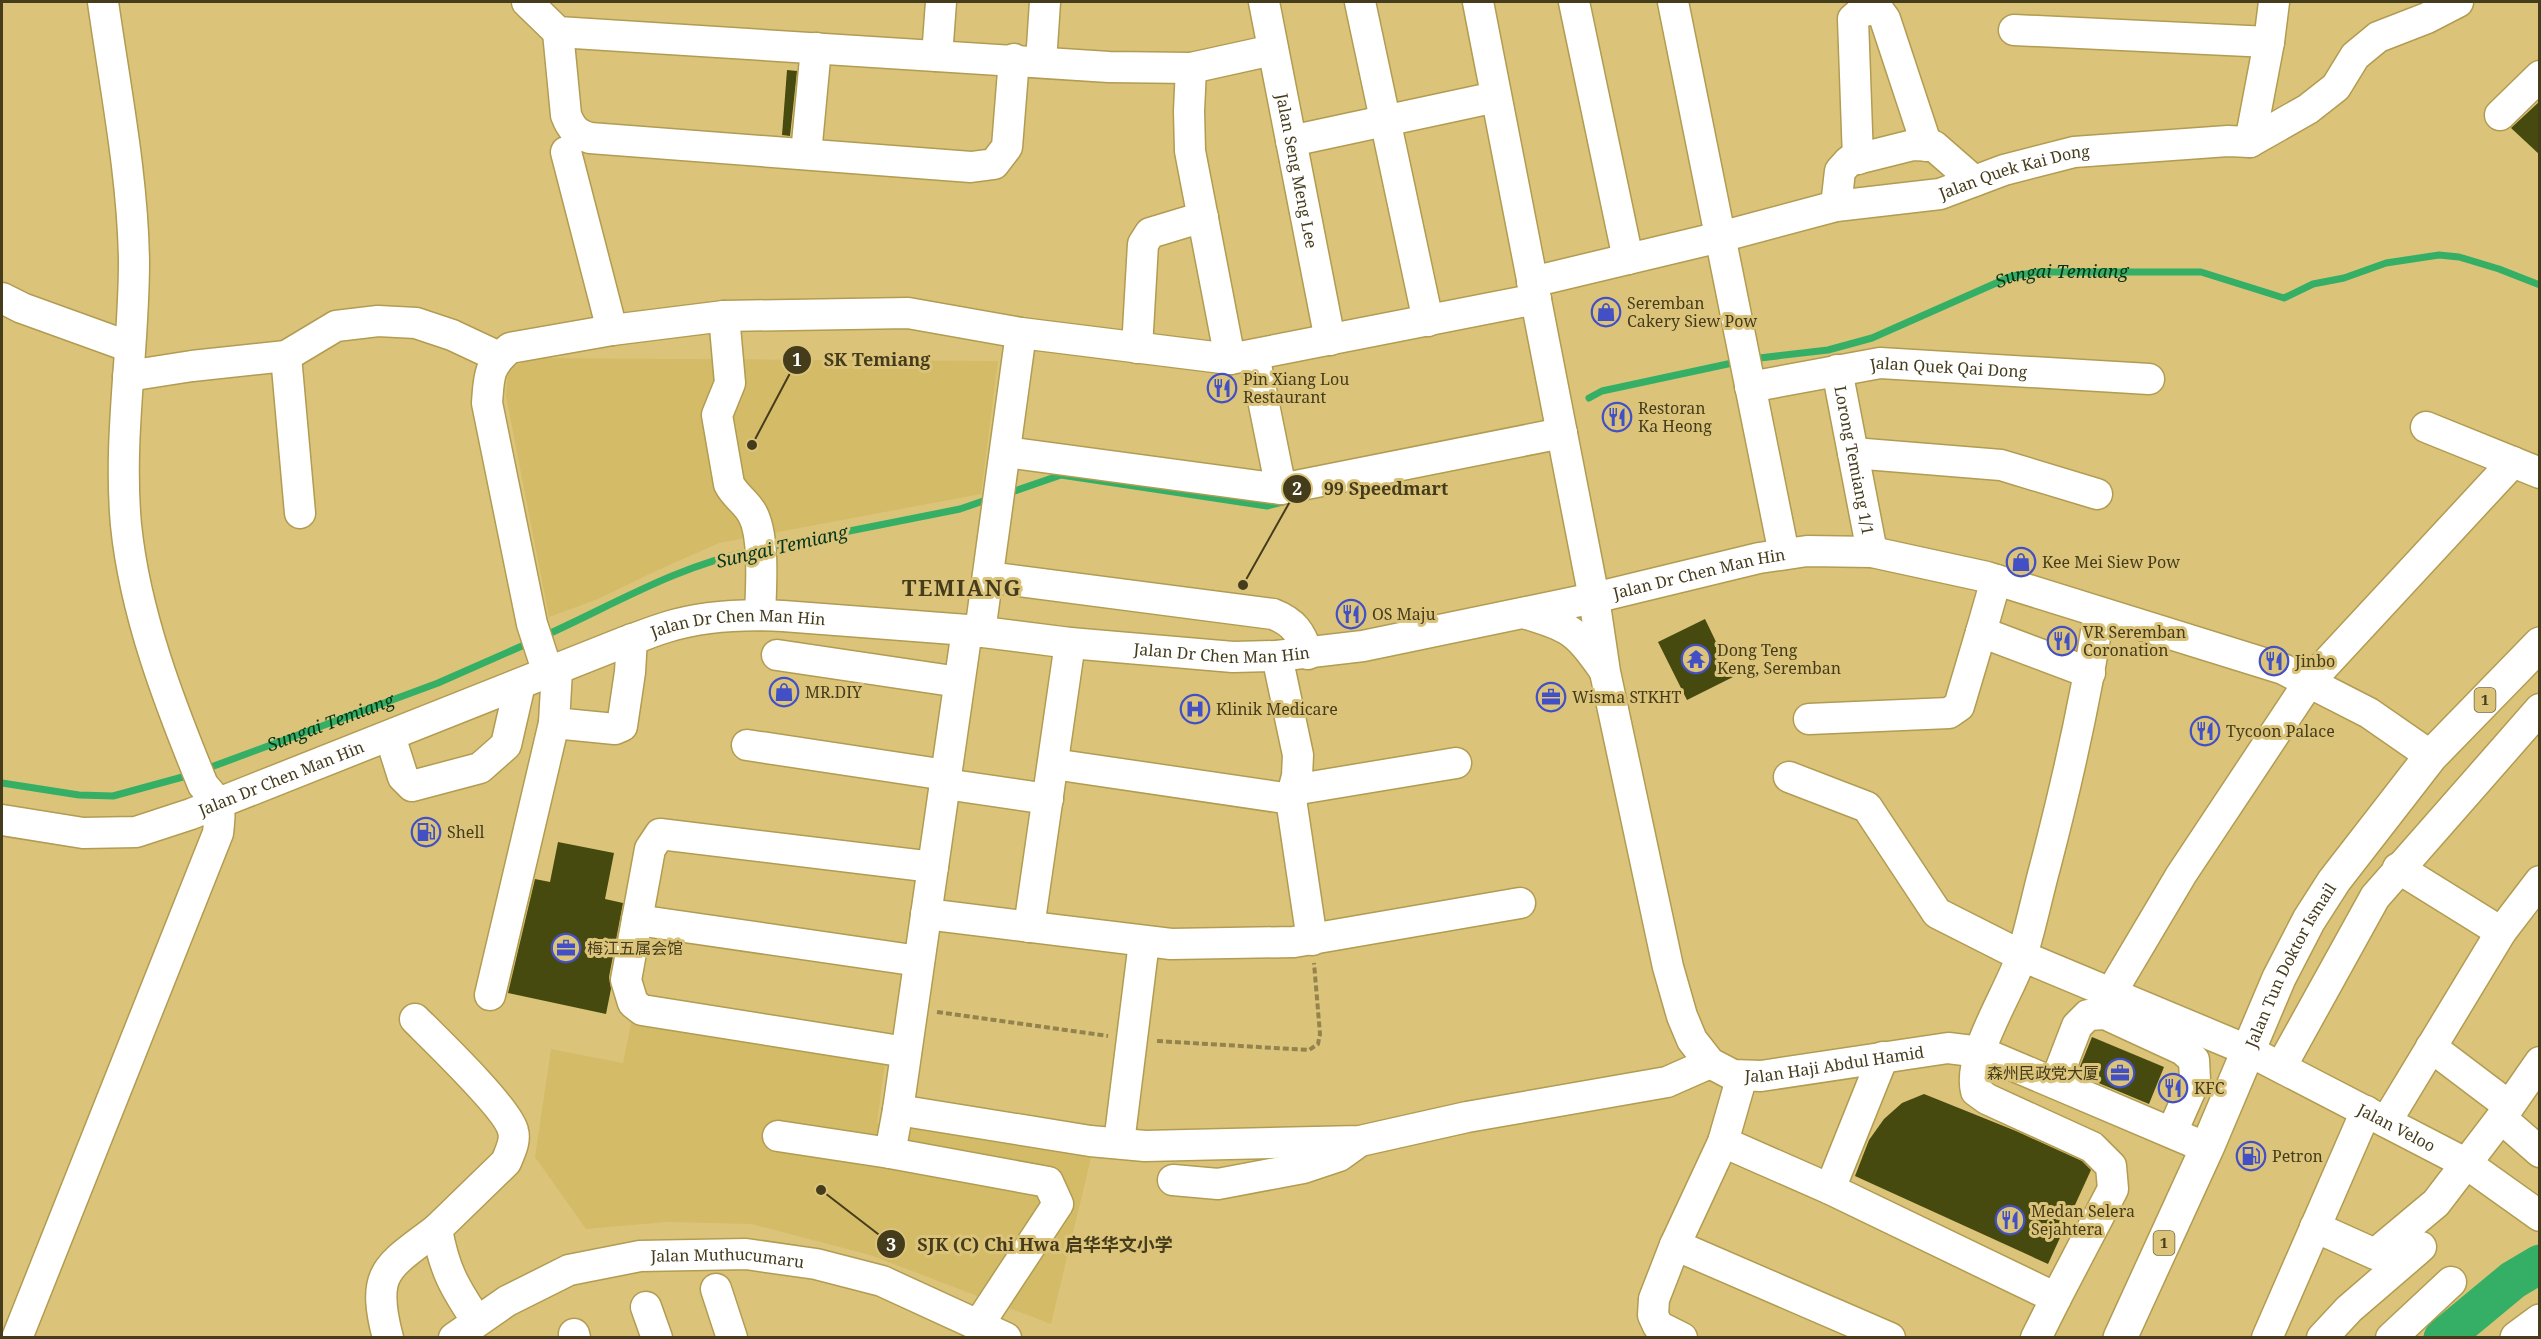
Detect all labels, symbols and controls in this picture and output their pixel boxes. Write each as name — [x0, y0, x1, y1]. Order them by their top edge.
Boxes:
street label: Jalan Seng Meng Lee — [1271, 90, 1323, 250]
street label: Jalan Quek Kai Dong — [1935, 140, 2091, 205]
water label: Sungai Temiang — [1991, 259, 2130, 293]
place label: Seremban Cakery Siew Pow — [1627, 292, 1757, 332]
shop icon: Seremban Cakery Siew Pow — [1590, 296, 1622, 328]
callout: SK Temiang — [782, 342, 943, 378]
text: 1 — [792, 347, 802, 371]
text: SK Temiang — [824, 347, 931, 371]
street label: Jalan Quek Qai Dong — [1867, 352, 2028, 383]
place label: Pin Xiang Lou Restaurant — [1243, 368, 1349, 408]
restaurant icon: Pin Xiang Lou Restaurant — [1206, 372, 1238, 404]
street label: Lorong Temiang 1/1 — [1829, 384, 1879, 537]
place label: Restoran Ka Heong — [1638, 397, 1712, 437]
restaurant icon: Restoran Ka Heong — [1601, 401, 1633, 433]
callout: 99 Speedmart — [1282, 471, 1461, 507]
text: 2 — [1292, 476, 1302, 500]
text: 99 Speedmart — [1324, 476, 1448, 500]
water label: Sungai Temiang — [714, 519, 851, 573]
street label: Jalan Dr Chen Man Hin — [1610, 543, 1787, 604]
shop icon: Kee Mei Siew Pow — [2005, 546, 2037, 578]
place label: Kee Mei Siew Pow — [2042, 551, 2180, 573]
district label: TEMIANG — [902, 572, 1022, 602]
restaurant icon: OS Maju — [1335, 598, 1367, 630]
place label: OS Maju — [1372, 603, 1436, 625]
street label: Jalan Dr Chen Man Hin — [647, 604, 826, 643]
place label: VR Seremban Coronation — [2083, 621, 2186, 661]
restaurant icon: VR Seremban Coronation — [2046, 625, 2078, 657]
street label: Jalan Dr Chen Man Hin — [1132, 637, 1311, 668]
place label: Dong Teng Keng, Seremban — [1717, 639, 1841, 679]
temple icon: Dong Teng Keng, Seremban — [1680, 643, 1712, 675]
restaurant icon: Jinbo — [2258, 645, 2290, 677]
place label: Jinbo — [2294, 650, 2335, 672]
shop icon: MR.DIY — [768, 676, 800, 708]
place label: MR.DIY — [805, 681, 863, 703]
office icon: Wisma STKHT — [1535, 681, 1567, 713]
place label: Wisma STKHT — [1572, 686, 1681, 708]
water label: Sungai Temiang — [263, 687, 398, 756]
road number: 1 — [2474, 688, 2496, 712]
hospital icon: Klinik Medicare — [1179, 693, 1211, 725]
place label: Klinik Medicare — [1216, 698, 1338, 720]
restaurant icon: Tycoon Palace — [2189, 715, 2221, 747]
place label: Tycoon Palace — [2226, 720, 2335, 742]
street label: Jalan Dr Chen Man Hin — [194, 735, 367, 821]
fuel station icon: Shell — [410, 816, 442, 848]
place label: Shell — [447, 821, 484, 843]
street label: Jalan Tun Doktor Ismail — [2239, 879, 2341, 1052]
office icon: 梅江五属会馆 — [550, 932, 582, 964]
place label: 梅江五属会馆 — [587, 937, 683, 959]
street label: Jalan Haji Abdul Hamid — [1743, 1041, 1926, 1087]
office icon: 森州民政党大厦 — [2104, 1057, 2136, 1089]
place label: 森州民政党大厦 — [1987, 1062, 2099, 1084]
restaurant icon: KFC — [2157, 1072, 2189, 1104]
place label: KFC — [2194, 1077, 2225, 1099]
street label: Jalan Veloo — [2353, 1098, 2439, 1157]
fuel station icon: Petron — [2235, 1140, 2267, 1172]
place label: Petron — [2272, 1145, 2323, 1167]
place label: Medan Selera Sejahtera — [2031, 1200, 2135, 1240]
restaurant icon: Medan Selera Sejahtera — [1994, 1204, 2026, 1236]
callout: SJK (C) Chi Hwa 启华华文小学 — [876, 1226, 1185, 1262]
road number: 1 — [2154, 1231, 2174, 1255]
text: 3 — [886, 1232, 896, 1256]
text: SJK (C) Chi Hwa 启华华文小学 — [917, 1232, 1173, 1256]
street label: Jalan Muthucumaru — [649, 1243, 806, 1273]

